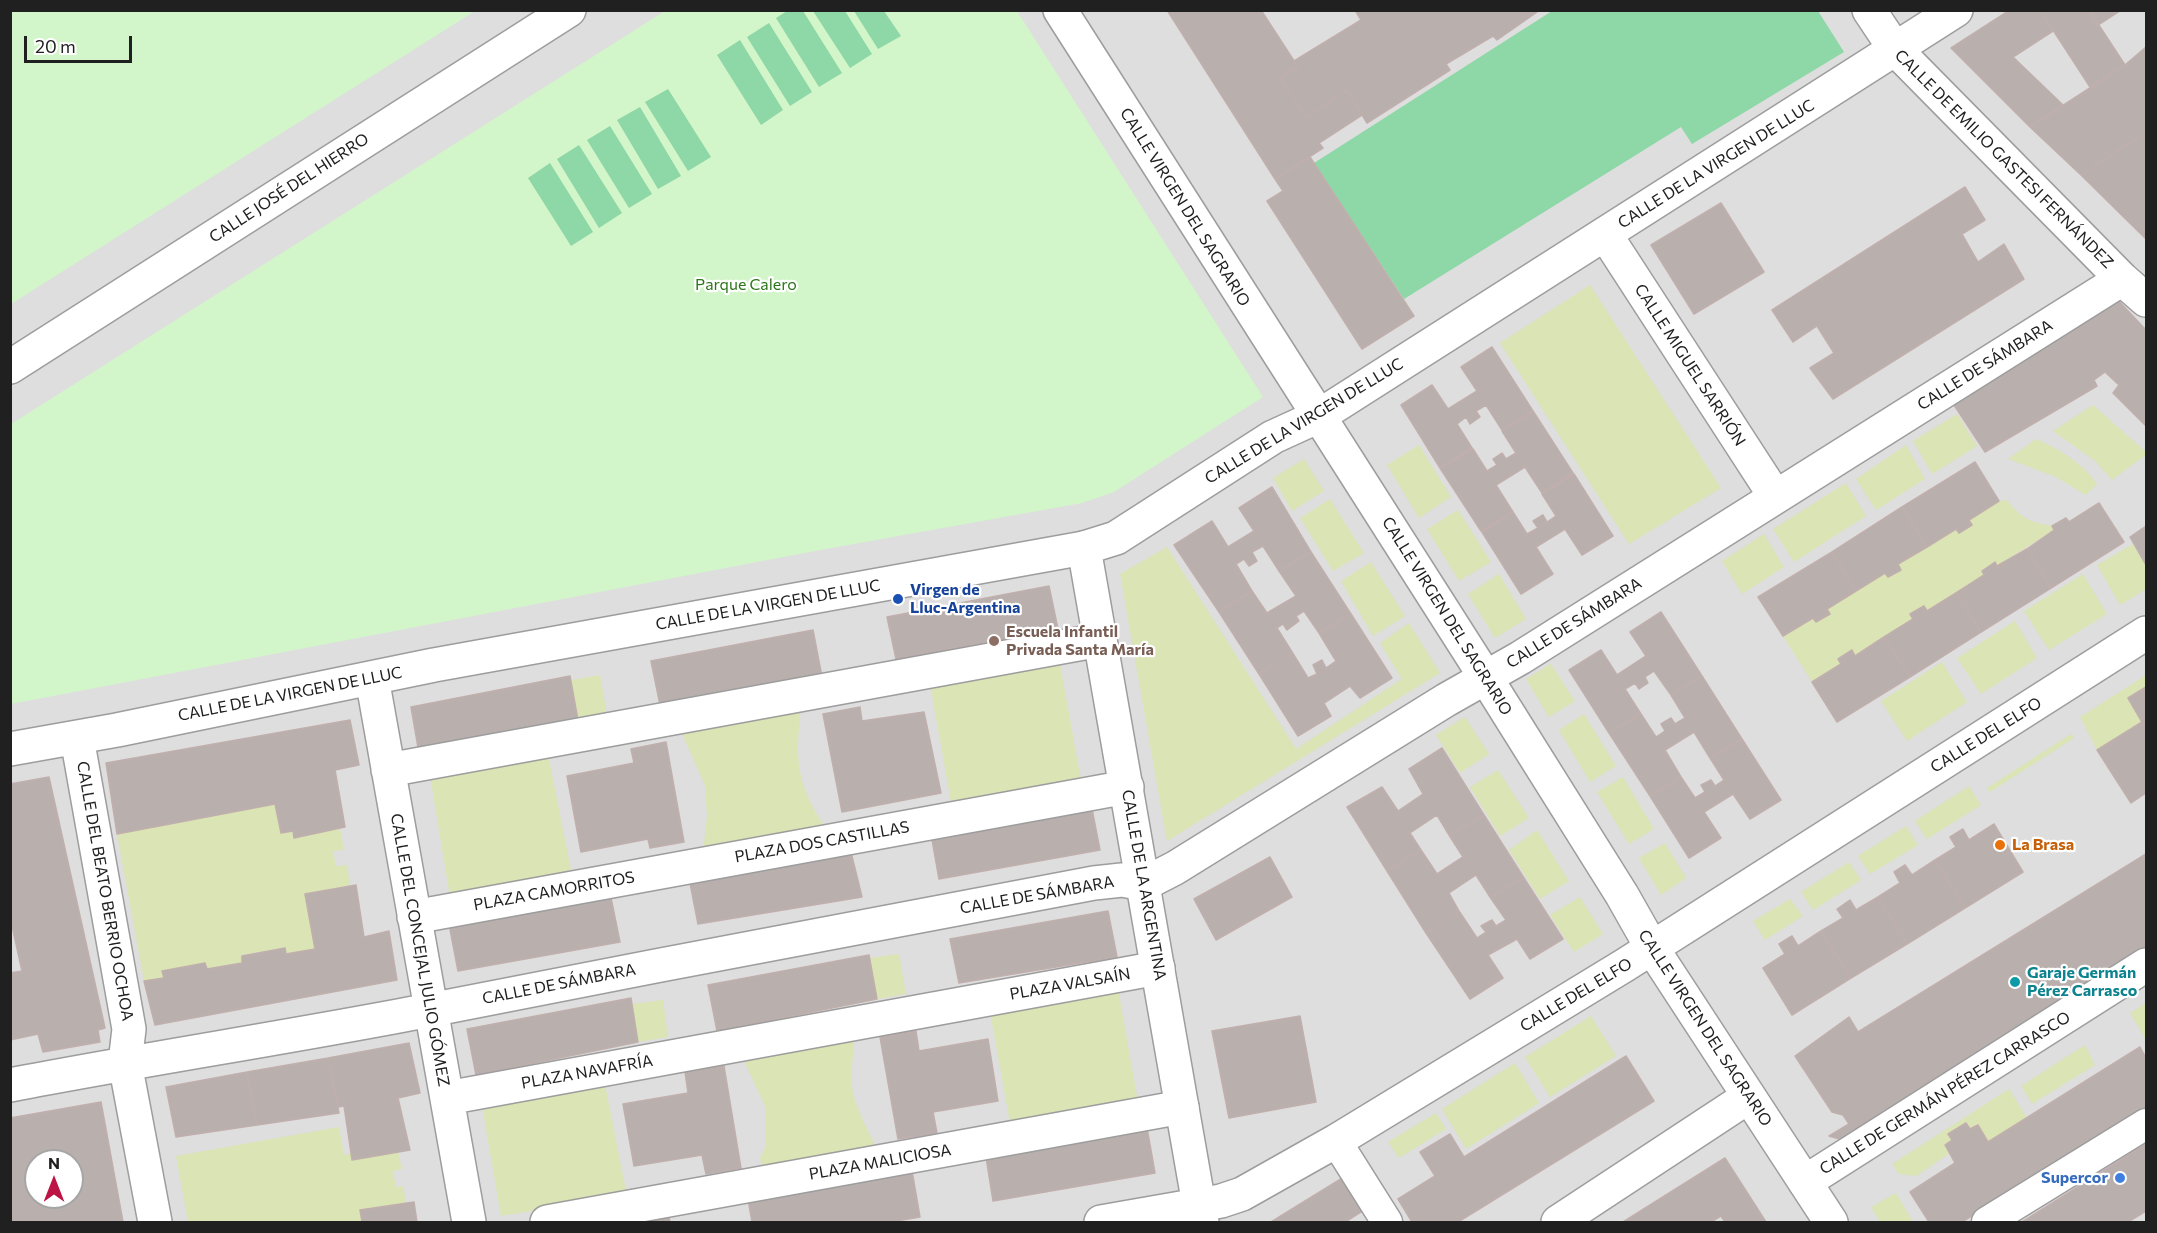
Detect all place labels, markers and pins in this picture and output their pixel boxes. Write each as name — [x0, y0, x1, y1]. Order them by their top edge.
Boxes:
place label: Virgen de Lluc-Argentina — [910, 580, 1020, 618]
marker: Virgen de Lluc-Argentina — [891, 592, 905, 606]
place label: Escuela Infantil Privada Santa María — [1006, 622, 1154, 660]
marker: Escuela Infantil Privada Santa María — [987, 634, 1001, 648]
place label: La Brasa — [2012, 835, 2074, 855]
marker: La Brasa — [1993, 838, 2007, 852]
place label: Garaje Germán Pérez Carrasco — [2027, 963, 2137, 1001]
marker: Garaje Germán Pérez Carrasco — [2008, 975, 2022, 989]
place label: Supercor — [2041, 1168, 2108, 1188]
marker: Supercor — [2113, 1171, 2127, 1185]

